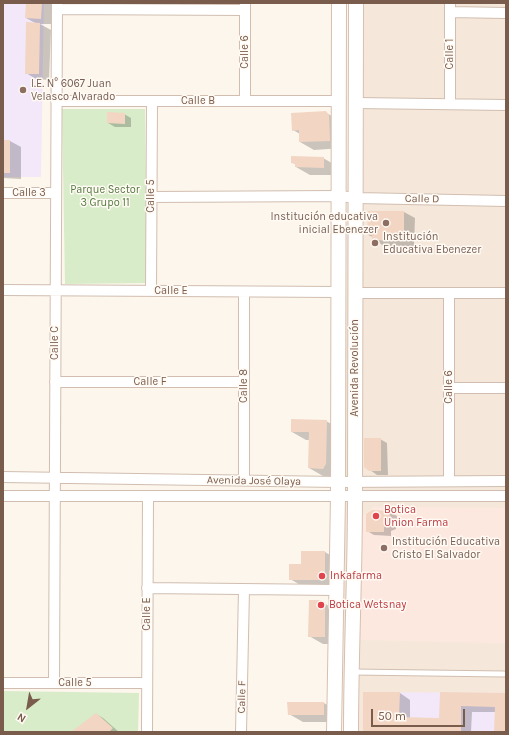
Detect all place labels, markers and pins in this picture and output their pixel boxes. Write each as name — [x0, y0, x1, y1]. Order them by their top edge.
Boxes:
place label: I.E. N° 6067 Juan Velasco Alvarado — [31, 77, 115, 103]
marker: I.E. N° 6067 Juan Velasco Alvarado — [18, 85, 28, 95]
place label: Institución educativa inicial Ebenezer — [271, 210, 378, 236]
marker: Institución educativa inicial Ebenezer — [381, 218, 391, 228]
place label: Institución Educativa Ebenezer — [383, 230, 481, 256]
marker: Institución Educativa Ebenezer — [370, 238, 380, 248]
place label: Botica Union Farma — [384, 503, 448, 529]
marker: Botica Union Farma — [371, 511, 381, 521]
place label: Institución Educativa Cristo El Salvador — [392, 535, 500, 561]
marker: Institución Educativa Cristo El Salvador — [379, 543, 389, 553]
place label: Inkafarma — [330, 569, 382, 583]
marker: Inkafarma — [317, 571, 327, 581]
place label: Botica Wetsnay — [329, 598, 406, 612]
marker: Botica Wetsnay — [316, 600, 326, 610]

